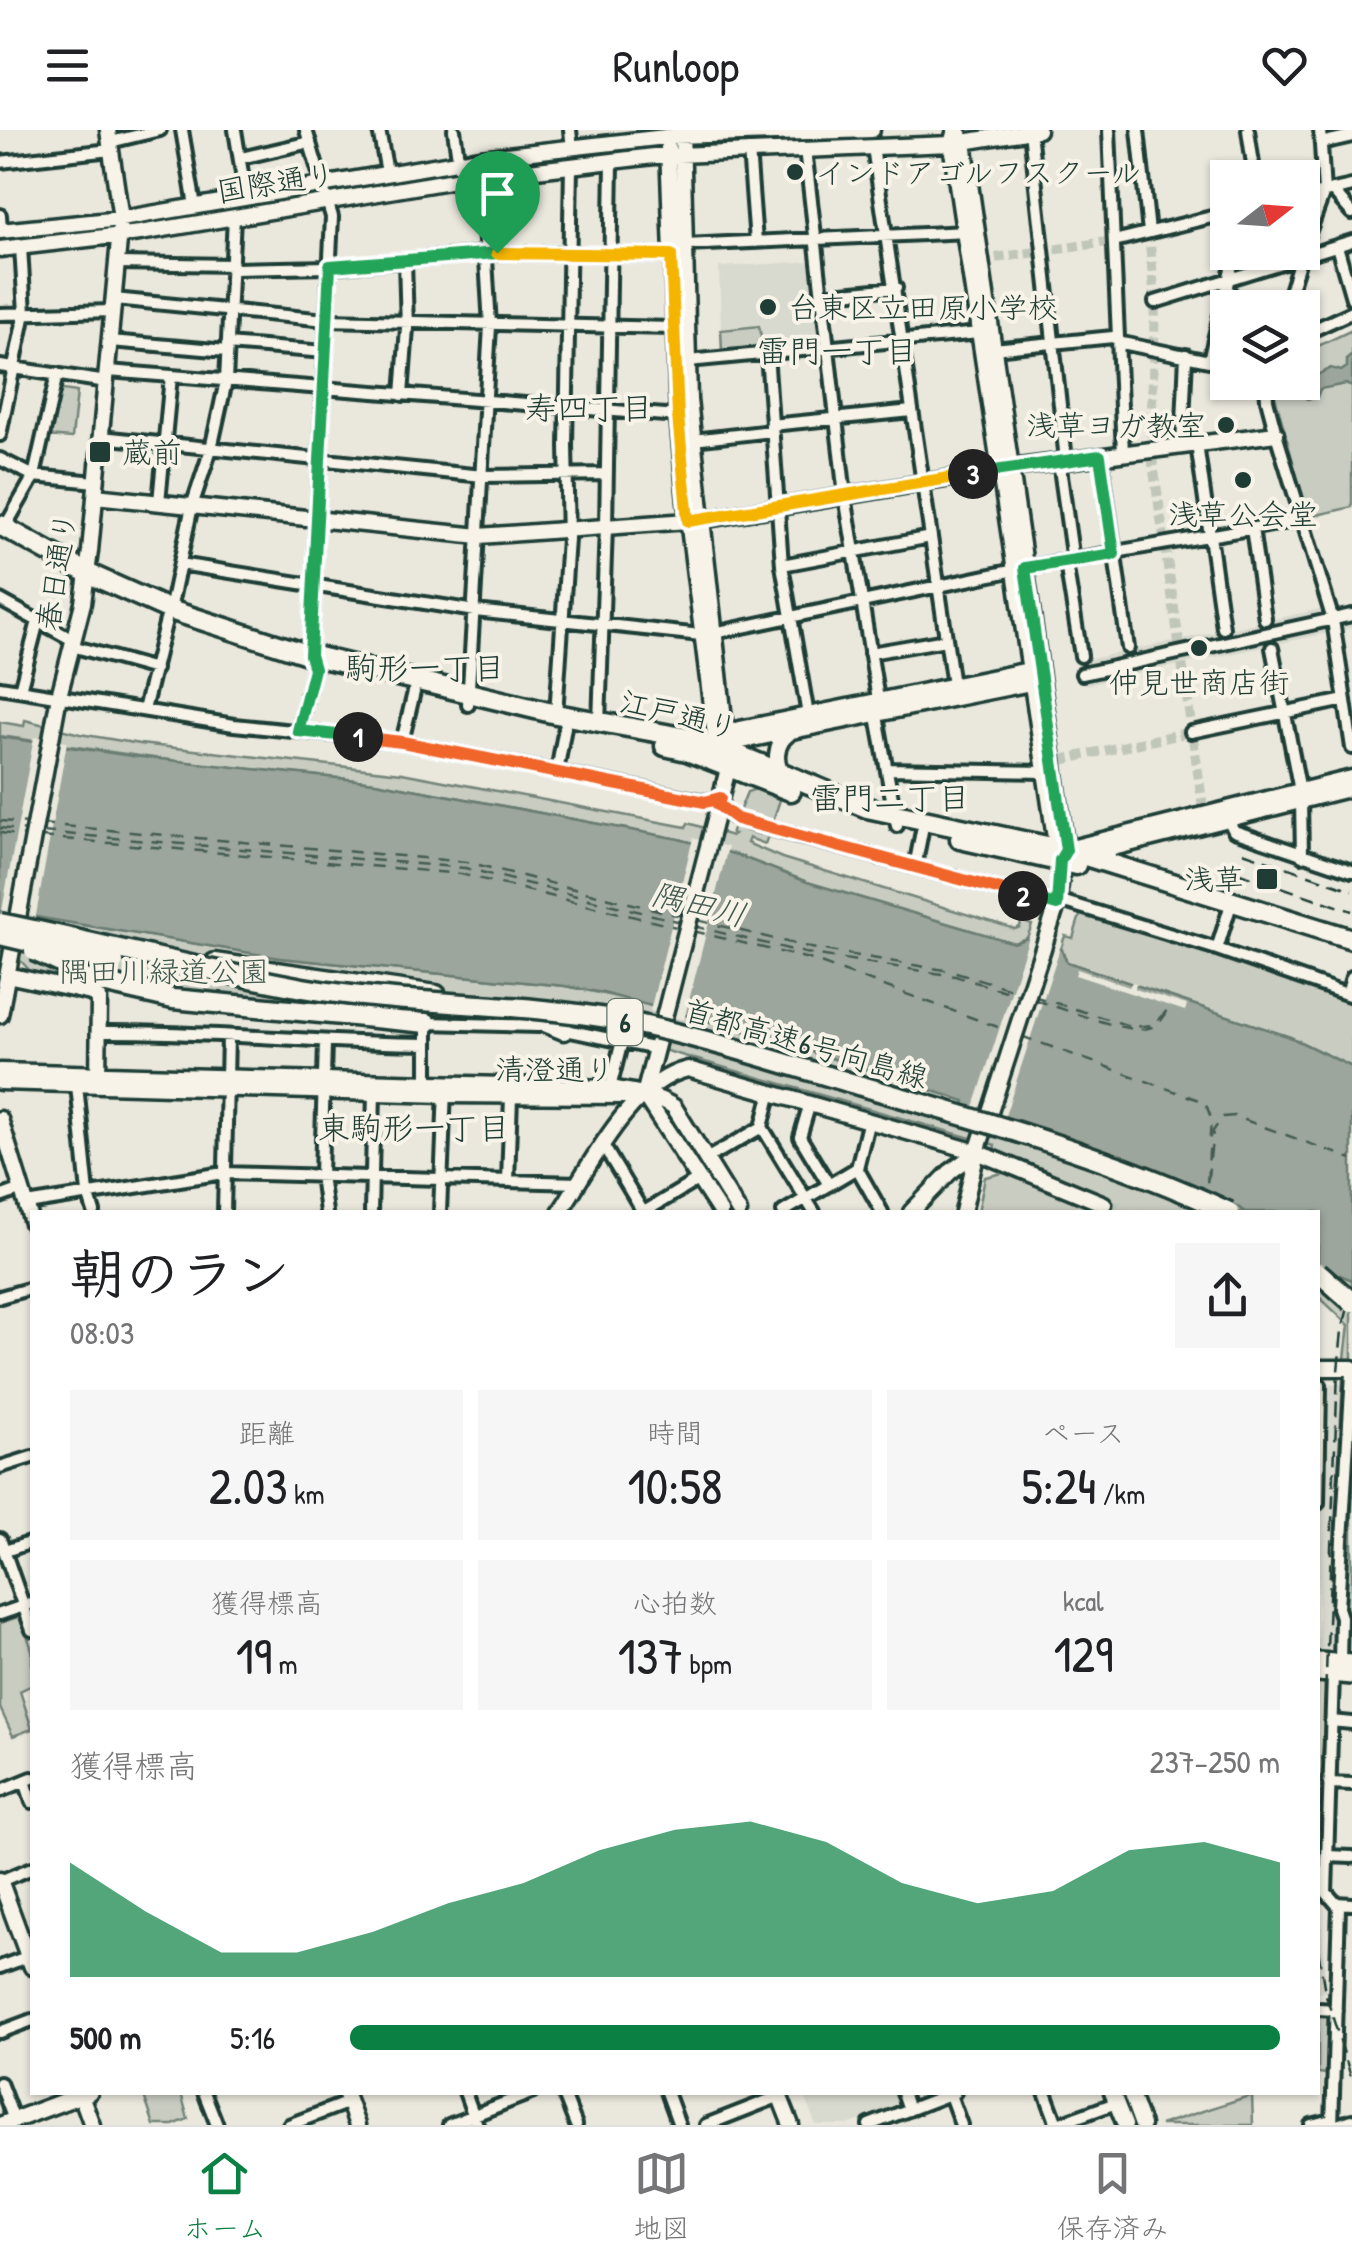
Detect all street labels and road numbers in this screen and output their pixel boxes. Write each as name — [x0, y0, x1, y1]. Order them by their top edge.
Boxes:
street label: 国際通り — [214, 153, 338, 211]
street label: 春日通り — [27, 509, 85, 633]
street label: 江戸通り — [616, 680, 742, 748]
street label: 首都高速6号向島線 — [679, 989, 933, 1097]
road number: 6 — [608, 999, 642, 1045]
street label: 清澄通り — [495, 1049, 615, 1089]

